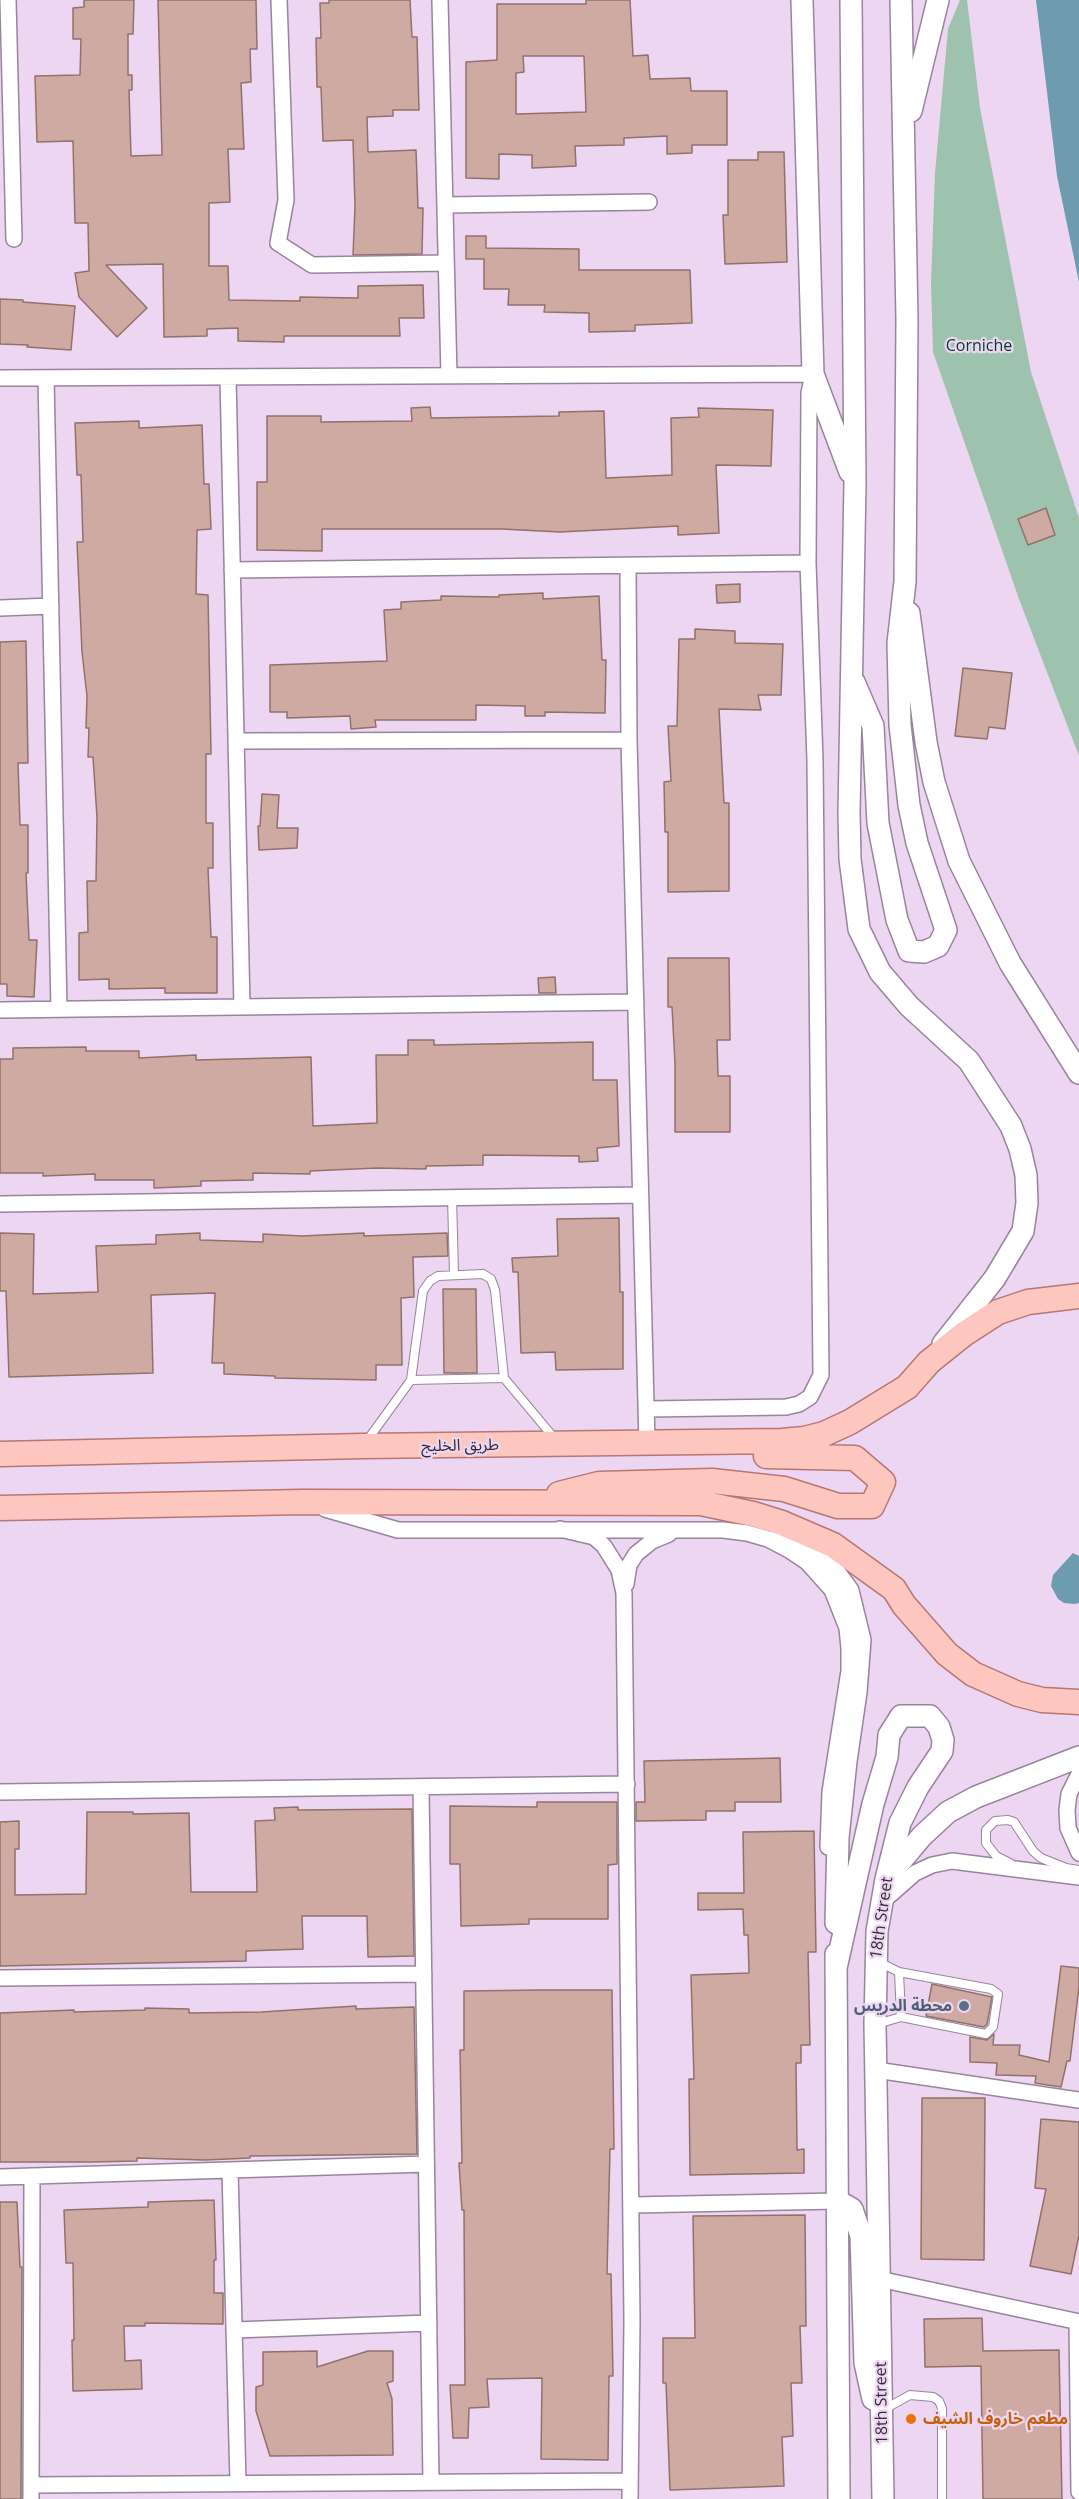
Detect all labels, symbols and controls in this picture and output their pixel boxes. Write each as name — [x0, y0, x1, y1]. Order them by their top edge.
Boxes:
park label: Corniche — [946, 336, 1012, 356]
street label: طريق الخليج — [421, 1436, 499, 1456]
street label: 18th Street — [867, 1876, 897, 1960]
place label: محطة الدريس — [854, 1996, 952, 2016]
marker: محطة الدريس — [957, 1999, 971, 2013]
street label: 18th Street — [872, 2362, 892, 2444]
place label: مطعم خاروف الشيف — [923, 2409, 1068, 2429]
marker: مطعم خاروف الشيف — [904, 2412, 918, 2426]

